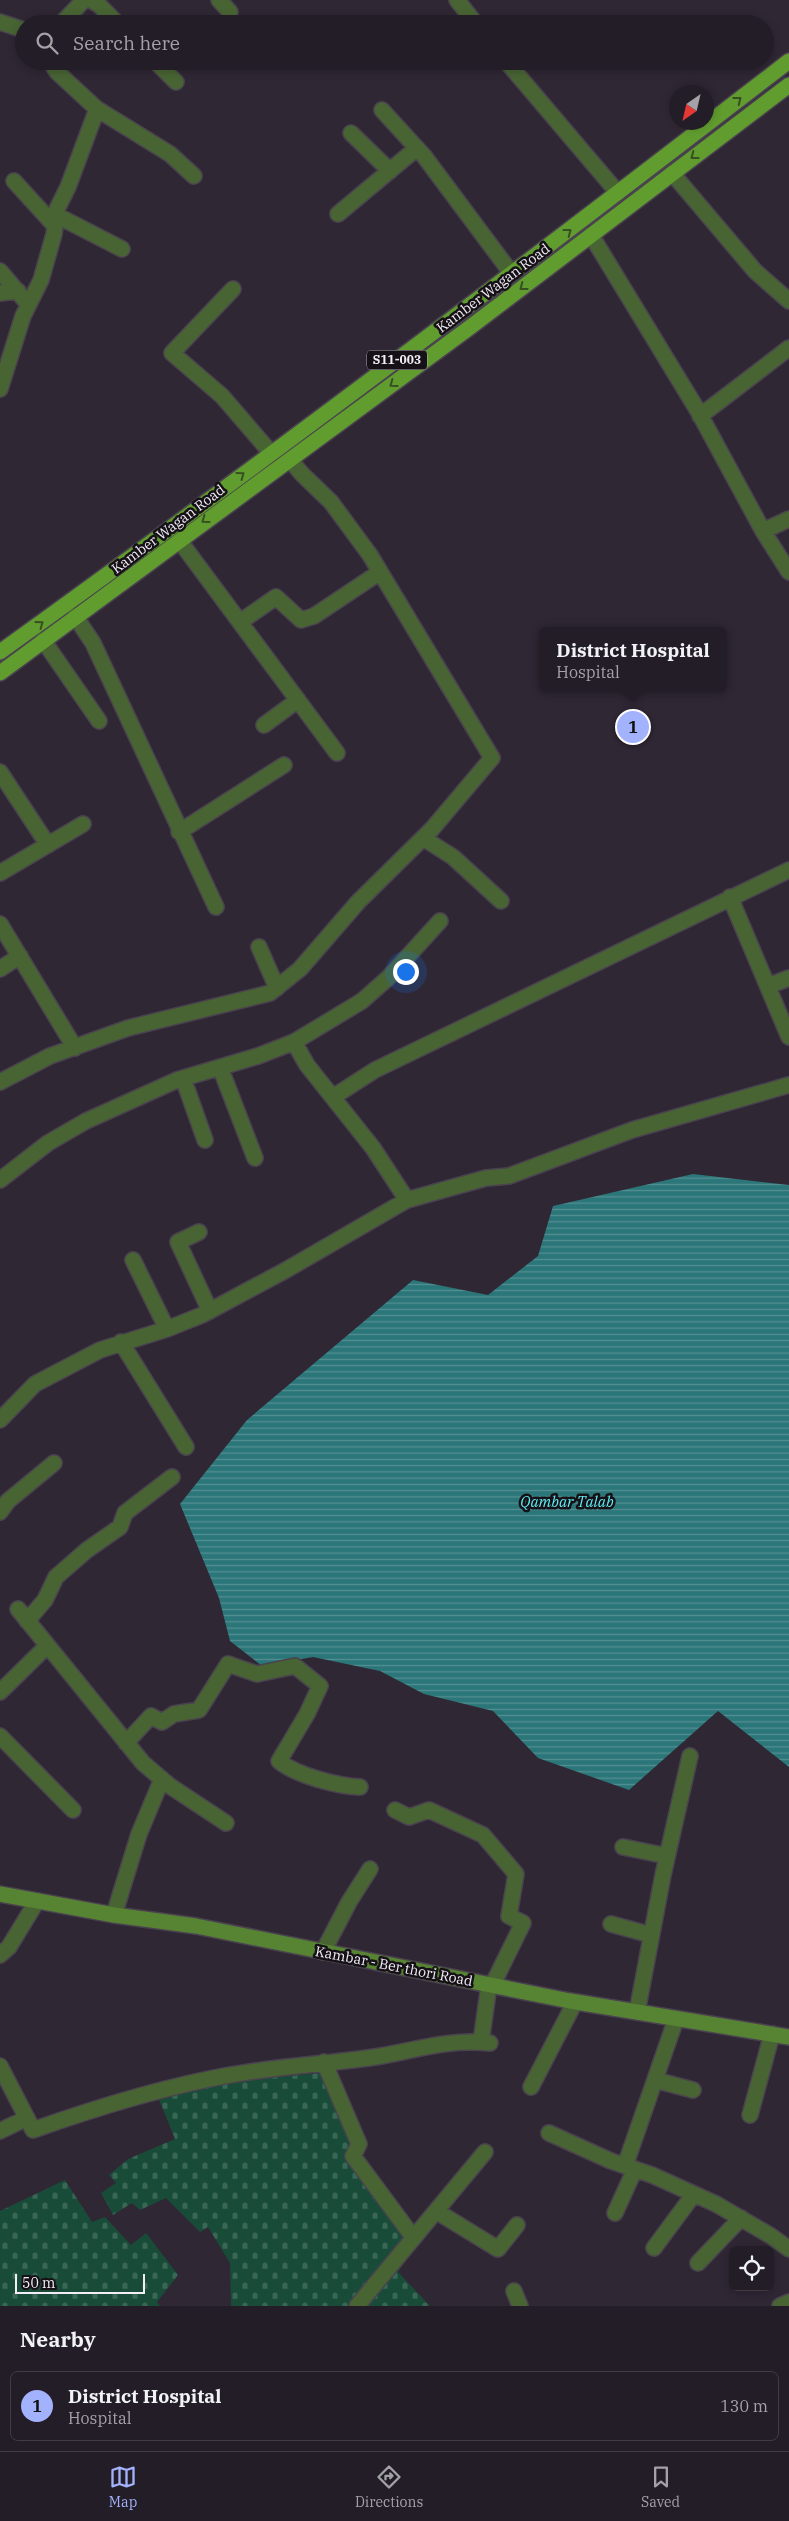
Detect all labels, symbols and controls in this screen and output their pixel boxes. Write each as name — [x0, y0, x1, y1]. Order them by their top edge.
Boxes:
search box — [15, 15, 774, 70]
icon: search — [33, 29, 61, 57]
text: Search here — [73, 31, 180, 55]
north arrow — [669, 85, 714, 130]
one-way arrow — [732, 98, 741, 106]
one-way arrow — [691, 151, 700, 159]
one-way arrow — [562, 229, 572, 238]
street label: Kamber Wagan Road — [433, 239, 554, 336]
one-way arrow — [520, 281, 529, 289]
road number: S11-003 — [367, 350, 427, 370]
one-way arrow — [389, 378, 399, 387]
one-way arrow — [235, 472, 245, 481]
street label: Kamber Wagan Road — [108, 480, 229, 577]
one-way arrow — [201, 514, 211, 523]
one-way arrow — [34, 620, 43, 630]
popup — [539, 627, 727, 692]
text: District Hospital — [556, 638, 710, 662]
text: Hospital — [556, 662, 620, 682]
pin: 1 — [617, 708, 649, 746]
your location — [393, 959, 419, 985]
water label: Qambar Talab — [520, 1492, 614, 1511]
street label: Kambar - Ber thori Road — [314, 1942, 475, 1990]
map controls — [729, 2246, 774, 2291]
button: locate — [729, 2246, 774, 2291]
scale bar — [15, 2271, 145, 2294]
text: 50 m — [22, 2274, 55, 2292]
text: Nearby — [20, 2325, 96, 2353]
text: District Hospital — [68, 2384, 221, 2408]
text: 1 — [32, 2396, 42, 2416]
text: 130 m — [720, 2396, 768, 2416]
text: Hospital — [68, 2408, 131, 2428]
tab: Map — [109, 2463, 137, 2511]
tab: Directions — [355, 2463, 423, 2511]
tab: Saved — [641, 2463, 680, 2511]

